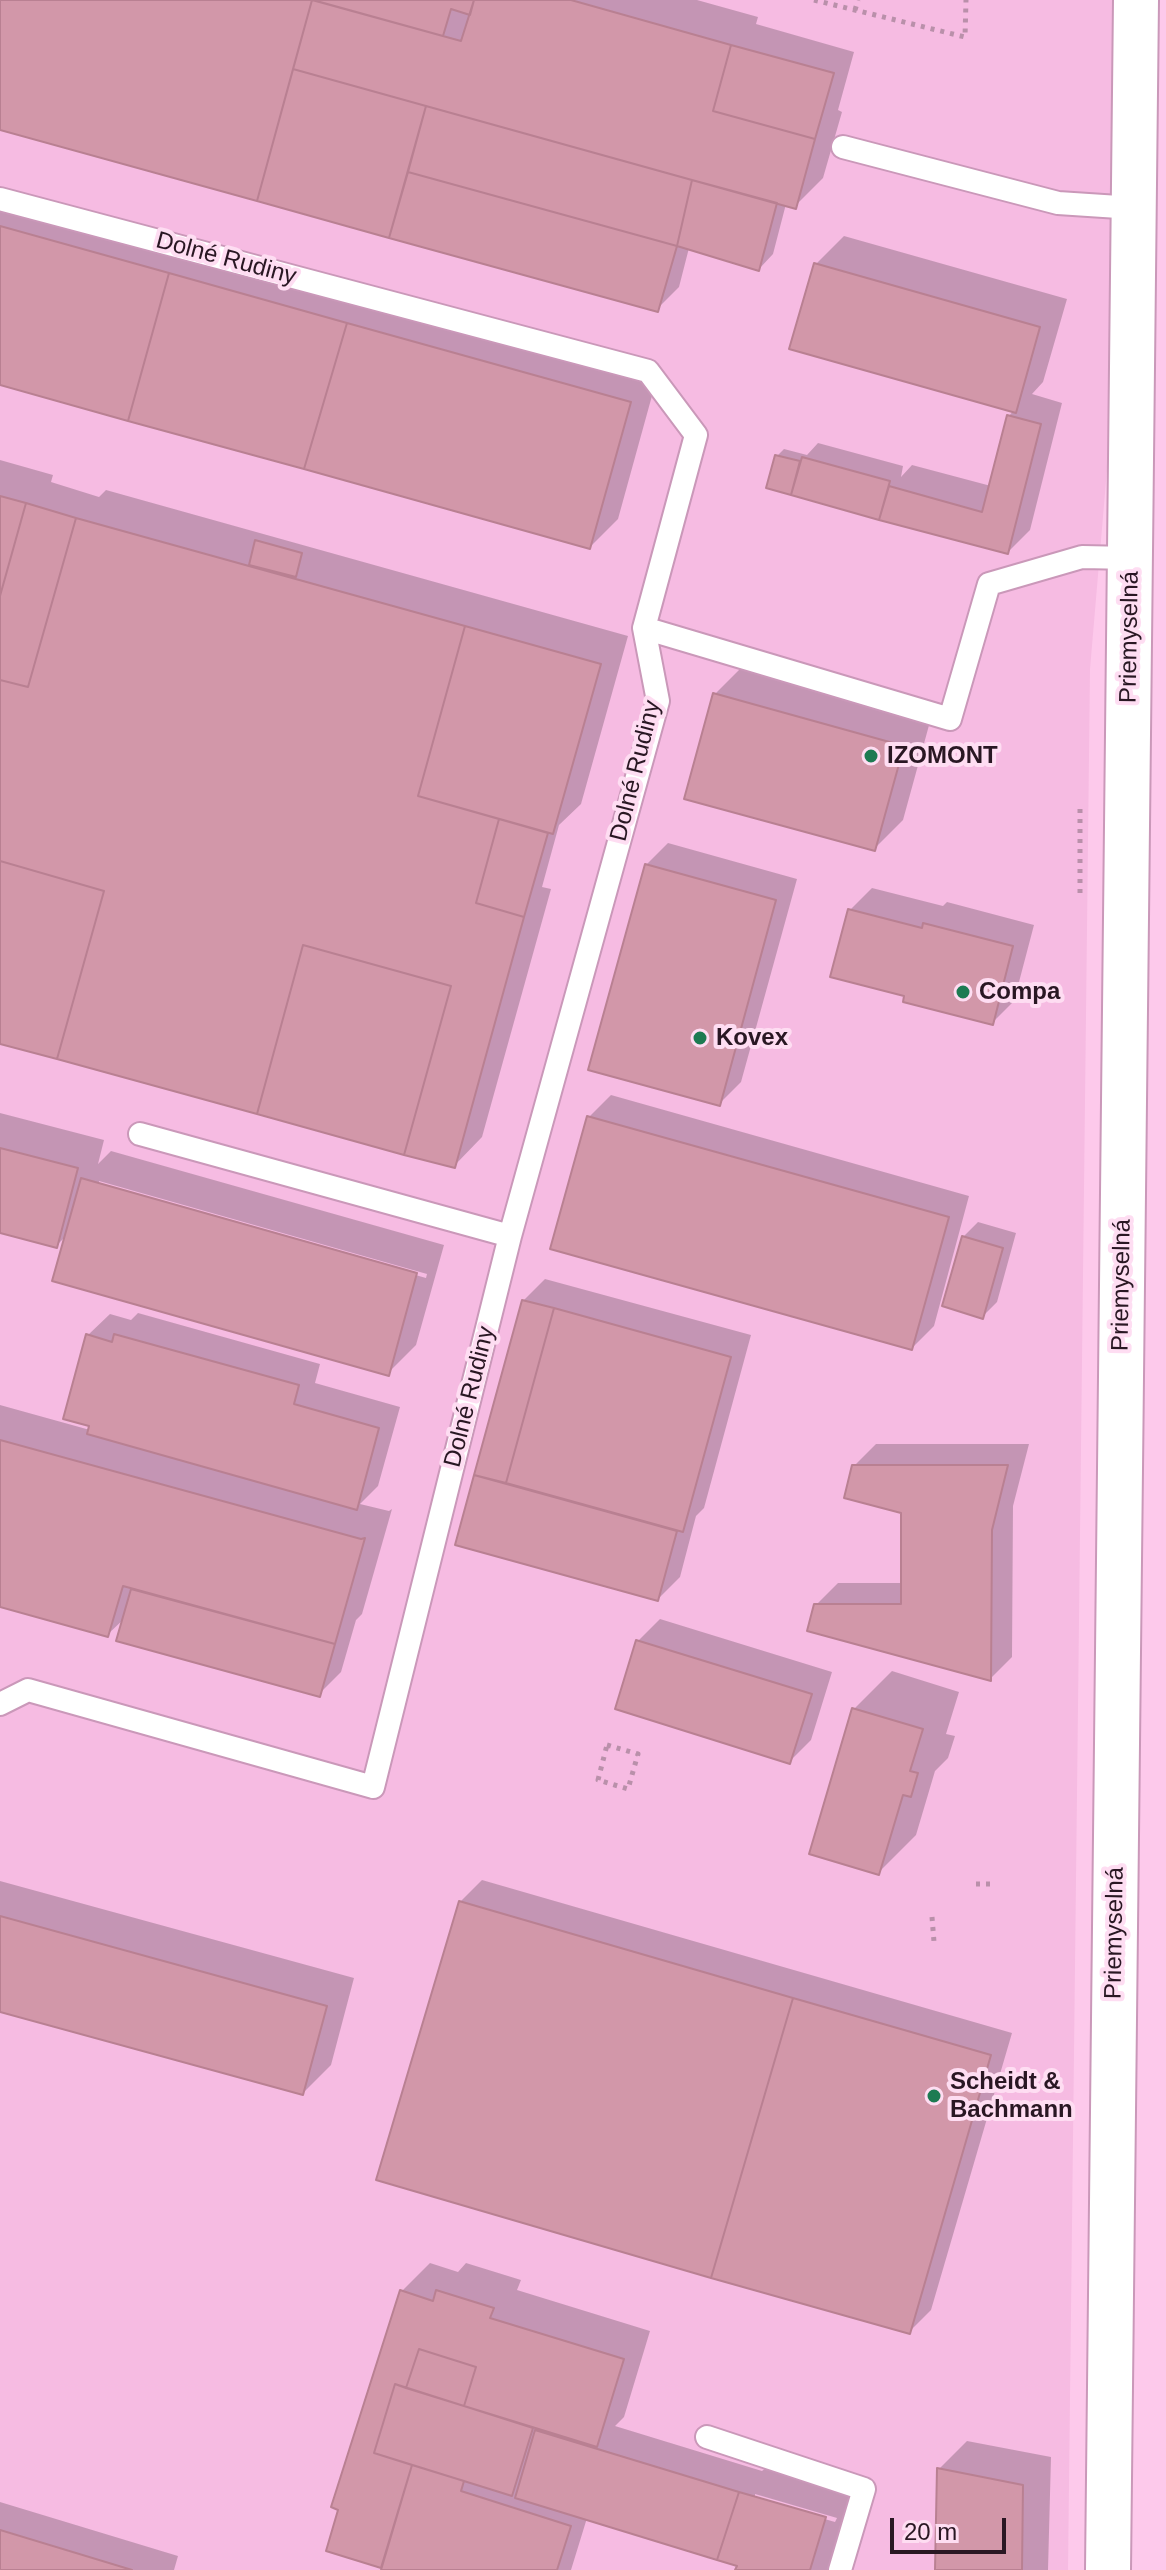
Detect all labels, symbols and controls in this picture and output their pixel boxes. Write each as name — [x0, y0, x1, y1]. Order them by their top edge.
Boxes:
street label: Dolné Rudiny — [153, 226, 299, 292]
street label: Priemyselná — [1114, 571, 1146, 703]
street label: Dolné Rudiny — [605, 698, 667, 844]
place label: IZOMONT — [887, 742, 998, 770]
marker: IZOMONT — [862, 747, 880, 765]
place label: Compa — [979, 978, 1060, 1006]
marker: Compa — [954, 983, 972, 1001]
place label: Kovex — [716, 1024, 788, 1052]
marker: Kovex — [691, 1029, 709, 1047]
street label: Priemyselná — [1106, 1219, 1138, 1351]
street label: Dolné Rudiny — [439, 1324, 501, 1470]
street label: Priemyselná — [1099, 1867, 1131, 1999]
place label: Scheidt & Bachmann — [950, 2068, 1073, 2124]
marker: Scheidt & Bachmann — [925, 2087, 943, 2105]
scale bar — [894, 2502, 1010, 2552]
text: 20 m — [904, 2518, 957, 2545]

